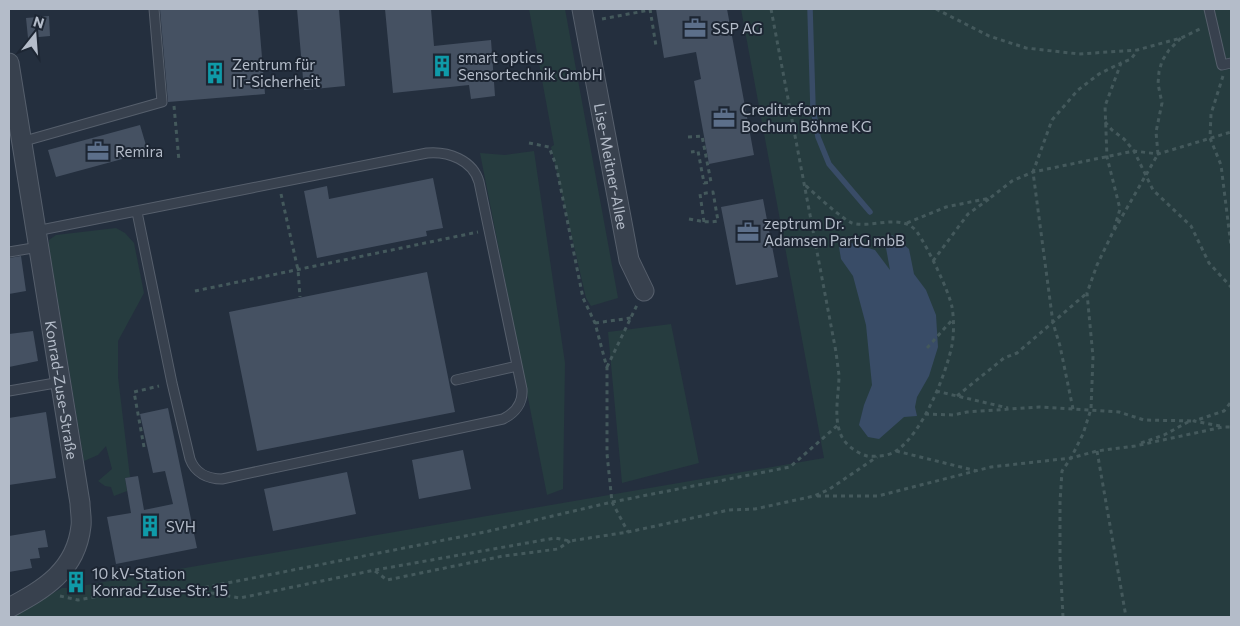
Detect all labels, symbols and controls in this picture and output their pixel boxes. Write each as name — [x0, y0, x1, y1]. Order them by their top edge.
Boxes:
north arrow — [10, 10, 60, 60]
text: N — [31, 12, 46, 32]
office icon: SSP AG — [682, 15, 708, 41]
place label: SSP AG — [712, 19, 763, 37]
place label: smart optics Sensortechnik GmbH — [458, 48, 603, 83]
building icon: smart optics Sensortechnik GmbH — [429, 53, 455, 79]
place label: Zentrum für IT-Sicherheit — [232, 55, 320, 90]
building icon: Zentrum für IT-Sicherheit — [202, 60, 228, 86]
place label: Creditreform Bochum Böhme KG — [741, 100, 872, 135]
street label: Lise-Meitner-Allee — [591, 102, 632, 231]
office icon: Creditreform Bochum Böhme KG — [711, 105, 737, 131]
office icon: Remira — [85, 138, 111, 164]
place label: Remira — [115, 142, 163, 160]
place label: zeptrum Dr. Adamsen PartG mbB — [764, 214, 905, 249]
office icon: zeptrum Dr. Adamsen PartG mbB — [735, 219, 761, 245]
street label: Konrad-Zuse-Straße — [42, 319, 82, 461]
building icon: SVH — [137, 513, 163, 539]
place label: SVH — [166, 517, 196, 535]
place label: 10 kV-Station Konrad-Zuse-Str. 15 — [92, 564, 228, 599]
building icon: 10 kV-Station Konrad-Zuse-Str. 15 — [63, 569, 89, 595]

